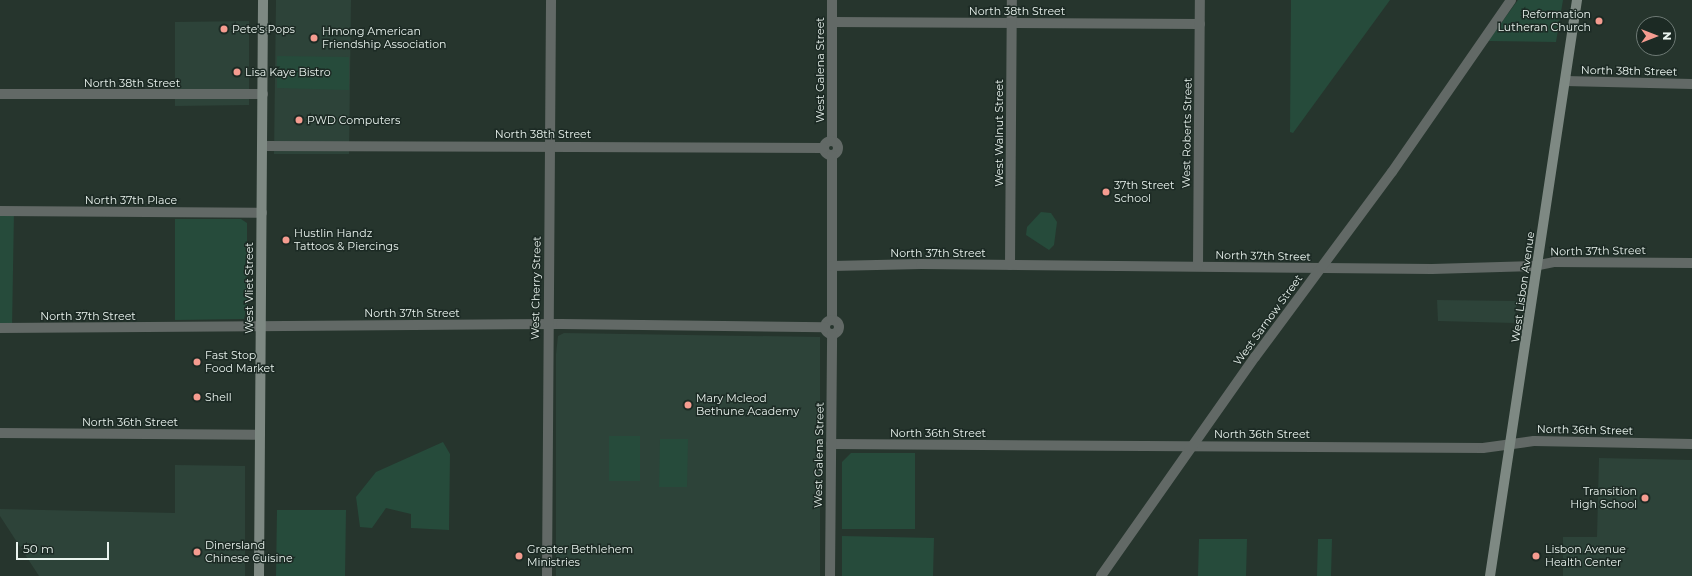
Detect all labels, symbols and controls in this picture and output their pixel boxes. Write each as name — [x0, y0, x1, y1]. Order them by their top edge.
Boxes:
street label: North 38th Street — [969, 4, 1065, 18]
place label: Reformation Lutheran Church — [1497, 8, 1591, 34]
marker: Reformation Lutheran Church — [1594, 16, 1604, 26]
north arrow — [1636, 16, 1676, 56]
street label: West Galena Street — [813, 17, 827, 123]
place label: Pete's Pops — [232, 22, 295, 36]
marker: Pete's Pops — [219, 24, 229, 34]
place label: Hmong American Friendship Association — [322, 25, 447, 51]
text: N — [1660, 32, 1674, 40]
marker: Hmong American Friendship Association — [309, 33, 319, 43]
street label: North 38th Street — [1581, 64, 1677, 78]
place label: Lisa Kaye Bistro — [245, 65, 331, 79]
marker: Lisa Kaye Bistro — [232, 67, 242, 77]
street label: North 38th Street — [84, 76, 180, 90]
street label: West Roberts Street — [1179, 78, 1195, 188]
street label: West Walnut Street — [992, 79, 1006, 187]
place label: PWD Computers — [307, 113, 400, 127]
marker: PWD Computers — [294, 115, 304, 125]
street label: North 38th Street — [495, 127, 591, 141]
place label: 37th Street School — [1114, 179, 1174, 205]
marker: 37th Street School — [1101, 187, 1111, 197]
street label: North 37th Place — [85, 193, 177, 207]
place label: Hustlin Handz Tattoos & Piercings — [294, 227, 399, 253]
street label: West Lisbon Avenue — [1509, 231, 1537, 343]
marker: Hustlin Handz Tattoos & Piercings — [281, 235, 291, 245]
street label: West Cherry Street — [528, 236, 544, 340]
street label: West Vliet Street — [242, 242, 256, 334]
street label: North 37th Street — [1550, 244, 1646, 258]
street label: North 37th Street — [890, 246, 986, 260]
street label: North 37th Street — [1215, 249, 1311, 263]
street label: West Sarnow Street — [1231, 272, 1305, 368]
street label: North 37th Street — [364, 306, 460, 320]
street label: North 37th Street — [40, 309, 136, 323]
place label: Fast Stop Food Market — [205, 349, 275, 375]
marker: Fast Stop Food Market — [192, 357, 202, 367]
place label: Shell — [205, 390, 232, 404]
marker: Shell — [192, 392, 202, 402]
place label: Mary Mcleod Bethune Academy — [696, 392, 799, 418]
marker: Mary Mcleod Bethune Academy — [683, 400, 693, 410]
street label: West Galena Street — [811, 402, 827, 508]
street label: North 36th Street — [82, 415, 178, 429]
street label: North 36th Street — [1537, 423, 1633, 437]
street label: North 36th Street — [890, 426, 986, 440]
street label: North 36th Street — [1214, 427, 1310, 441]
place label: Transition High School — [1570, 485, 1637, 511]
marker: Transition High School — [1640, 493, 1650, 503]
scale bar — [18, 534, 111, 560]
place label: Dinersland Chinese Cuisine — [205, 539, 293, 565]
text: 50 m — [23, 541, 54, 556]
place label: Greater Bethlehem Ministries — [527, 543, 633, 569]
place label: Lisbon Avenue Health Center — [1545, 543, 1626, 569]
marker: Dinersland Chinese Cuisine — [192, 547, 202, 557]
marker: Lisbon Avenue Health Center — [1530, 550, 1542, 562]
marker: Greater Bethlehem Ministries — [514, 551, 524, 561]

